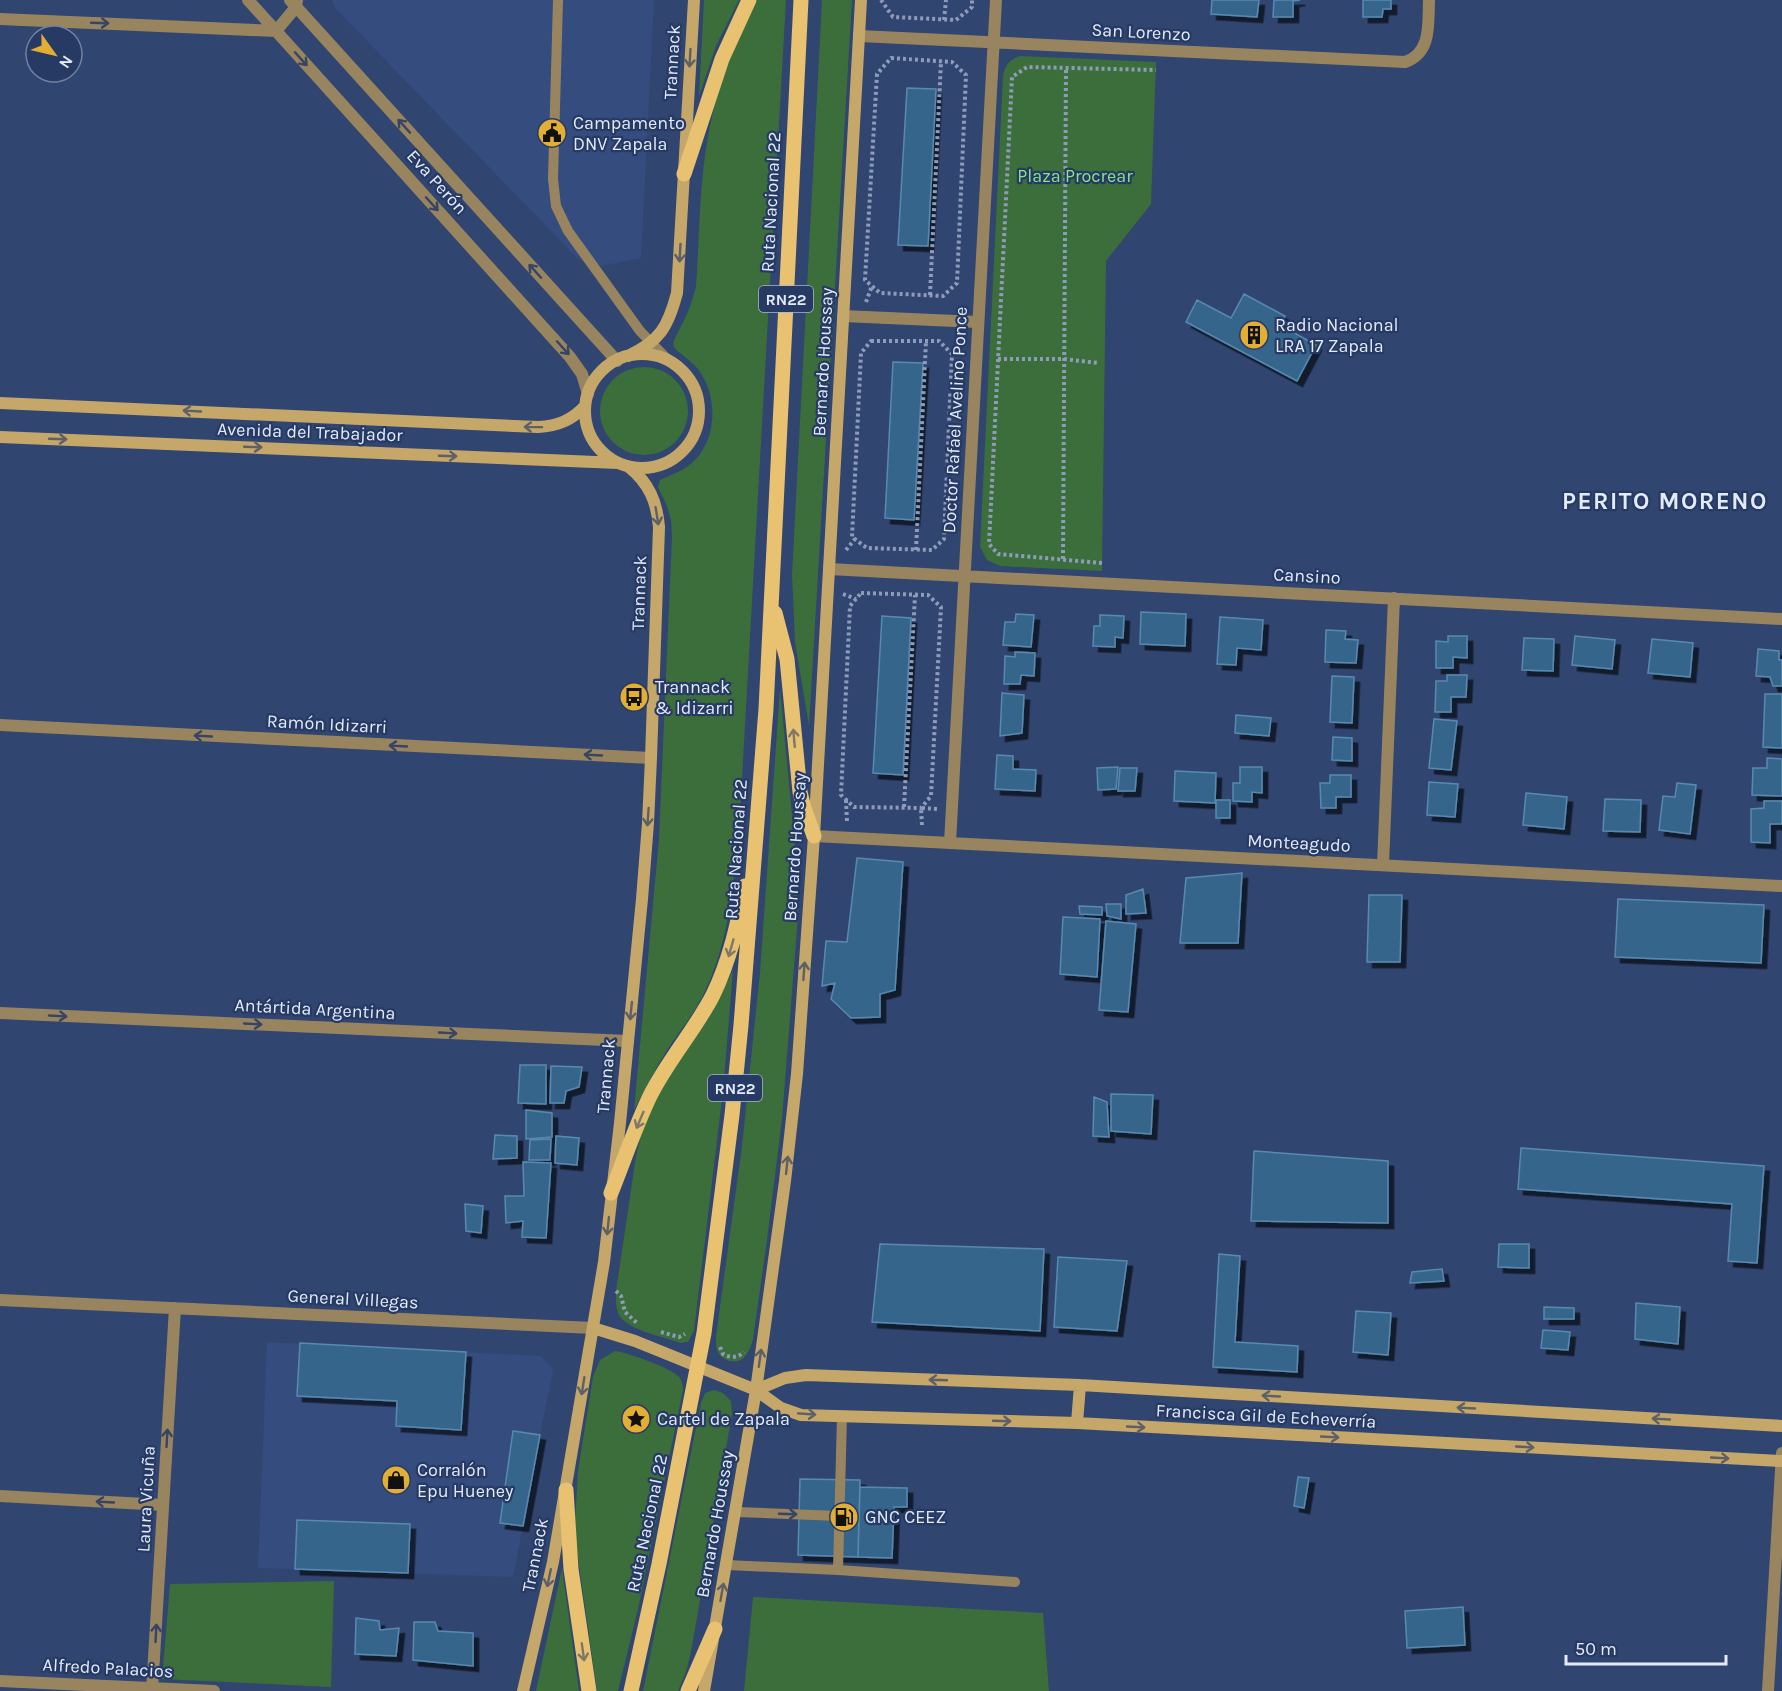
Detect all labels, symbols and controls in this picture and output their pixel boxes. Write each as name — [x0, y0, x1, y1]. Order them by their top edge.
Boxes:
one-way arrow — [90, 17, 110, 28]
street label: San Lorenzo — [1091, 18, 1191, 46]
north arrow — [24, 24, 84, 84]
street label: Trannack — [659, 24, 685, 100]
one-way arrow — [685, 48, 696, 68]
one-way arrow — [294, 51, 308, 66]
text: N — [55, 52, 77, 72]
place label: Campamento DNV Zapala — [573, 112, 685, 155]
public building icon: Campamento DNV Zapala — [536, 117, 568, 149]
one-way arrow — [397, 119, 411, 134]
street label: Ruta Nacional 22 — [756, 131, 786, 273]
street label: Eva Perón — [402, 145, 472, 219]
park label: Plaza Procrear — [1017, 165, 1133, 187]
one-way arrow — [425, 196, 439, 211]
one-way arrow — [675, 243, 686, 263]
one-way arrow — [528, 263, 542, 278]
road number: RN22 — [759, 286, 813, 312]
street label: Bernardo Houssay — [808, 286, 838, 437]
street label: Doctor Rafael Avelino Ponce — [938, 306, 972, 534]
place label: Radio Nacional LRA 17 Zapala — [1275, 314, 1399, 357]
building icon: Radio Nacional LRA 17 Zapala — [1238, 319, 1270, 351]
one-way arrow — [556, 341, 570, 356]
one-way arrow — [182, 406, 202, 417]
street label: Avenida del Trabajador — [217, 418, 404, 446]
one-way arrow — [524, 421, 544, 433]
one-way arrow — [48, 434, 68, 445]
one-way arrow — [243, 442, 263, 453]
one-way arrow — [438, 450, 458, 461]
district label: PERITO MORENO — [1562, 487, 1768, 515]
one-way arrow — [652, 506, 663, 526]
street label: Trannack — [627, 555, 651, 631]
street label: Cansino — [1273, 563, 1341, 589]
place label: Trannack & Idizarri — [655, 676, 734, 719]
bus stop icon: Trannack & Idizarri — [618, 681, 650, 713]
street label: Ramón Idizarri — [266, 710, 388, 738]
one-way arrow — [788, 729, 799, 748]
one-way arrow — [194, 730, 214, 741]
one-way arrow — [389, 740, 409, 751]
one-way arrow — [583, 750, 603, 761]
street label: Bernardo Houssay — [779, 771, 811, 922]
street label: Ruta Nacional 22 — [720, 778, 752, 920]
one-way arrow — [642, 806, 653, 826]
street label: Monteagudo — [1247, 829, 1351, 857]
one-way arrow — [725, 939, 736, 958]
one-way arrow — [799, 961, 810, 981]
street label: Antártida Argentina — [234, 994, 396, 1024]
one-way arrow — [625, 1001, 636, 1020]
one-way arrow — [48, 1010, 68, 1021]
one-way arrow — [243, 1019, 263, 1030]
one-way arrow — [438, 1028, 458, 1039]
street label: Trannack — [592, 1038, 620, 1114]
road number: RN22 — [708, 1075, 762, 1101]
one-way arrow — [633, 1110, 645, 1128]
one-way arrow — [782, 1156, 793, 1176]
one-way arrow — [602, 1215, 613, 1235]
street label: General Villegas — [287, 1285, 419, 1313]
one-way arrow — [755, 1349, 766, 1369]
one-way arrow — [928, 1374, 948, 1385]
one-way arrow — [578, 1375, 589, 1395]
one-way arrow — [1262, 1391, 1282, 1402]
street label: Francisca Gil de Echeverría — [1155, 1399, 1377, 1433]
one-way arrow — [1457, 1402, 1477, 1413]
place icon: Cartel de Zapala — [620, 1403, 652, 1435]
place label: Cartel de Zapala — [657, 1408, 790, 1430]
one-way arrow — [797, 1409, 816, 1420]
one-way arrow — [1651, 1414, 1671, 1425]
one-way arrow — [991, 1415, 1011, 1427]
one-way arrow — [1125, 1421, 1145, 1432]
one-way arrow — [162, 1428, 173, 1448]
one-way arrow — [1320, 1432, 1340, 1443]
one-way arrow — [1515, 1442, 1535, 1453]
street label: Laura Vicuña — [132, 1445, 160, 1553]
street label: Bernardo Houssay — [691, 1448, 739, 1599]
street label: Ruta Nacional 22 — [622, 1452, 672, 1594]
one-way arrow — [1709, 1453, 1729, 1464]
place label: Corralón Epu Hueney — [417, 1459, 514, 1502]
shop icon: Corralón Epu Hueney — [380, 1464, 412, 1496]
one-way arrow — [95, 1496, 115, 1507]
fuel station icon: GNC CEEZ — [828, 1501, 860, 1533]
place label: GNC CEEZ — [865, 1506, 946, 1528]
one-way arrow — [777, 1508, 797, 1520]
street label: Trannack — [517, 1516, 553, 1594]
one-way arrow — [543, 1567, 554, 1587]
one-way arrow — [717, 1583, 728, 1602]
one-way arrow — [151, 1623, 162, 1643]
scale bar — [1566, 1628, 1726, 1666]
text: 50 m — [1575, 1638, 1617, 1660]
one-way arrow — [577, 1642, 588, 1662]
street label: Alfredo Palacios — [42, 1654, 174, 1682]

